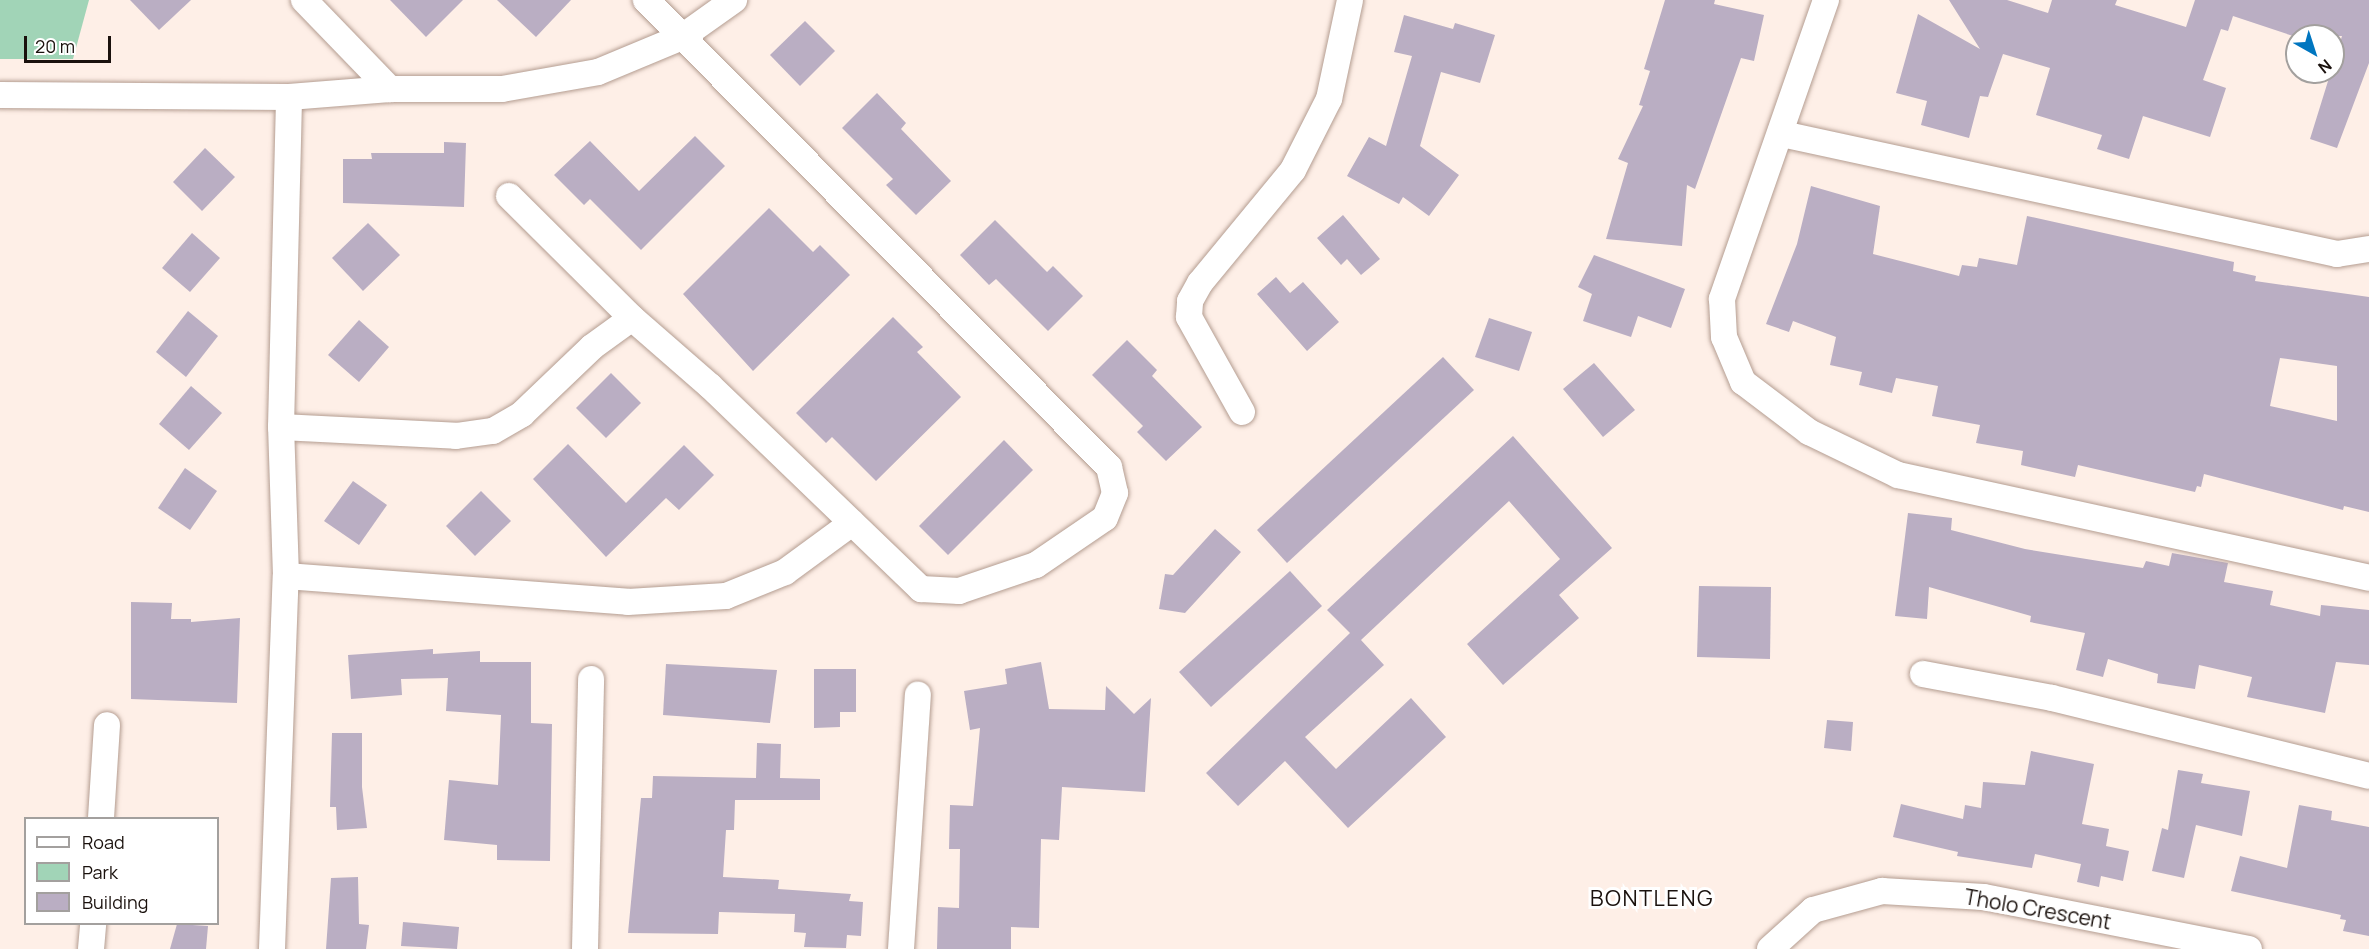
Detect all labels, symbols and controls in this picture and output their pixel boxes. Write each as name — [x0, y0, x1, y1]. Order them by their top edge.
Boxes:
scale bar — [27, 24, 114, 62]
north arrow — [2285, 24, 2345, 84]
text: 20 m — [35, 34, 75, 58]
text: N — [2314, 54, 2336, 79]
legend — [24, 817, 219, 925]
text: Road — [82, 830, 125, 854]
text: Park — [82, 860, 118, 884]
street label: Tholo Crescent — [1963, 884, 2113, 934]
district label: BONTLENG — [1590, 886, 1714, 912]
text: Building — [82, 890, 148, 914]

